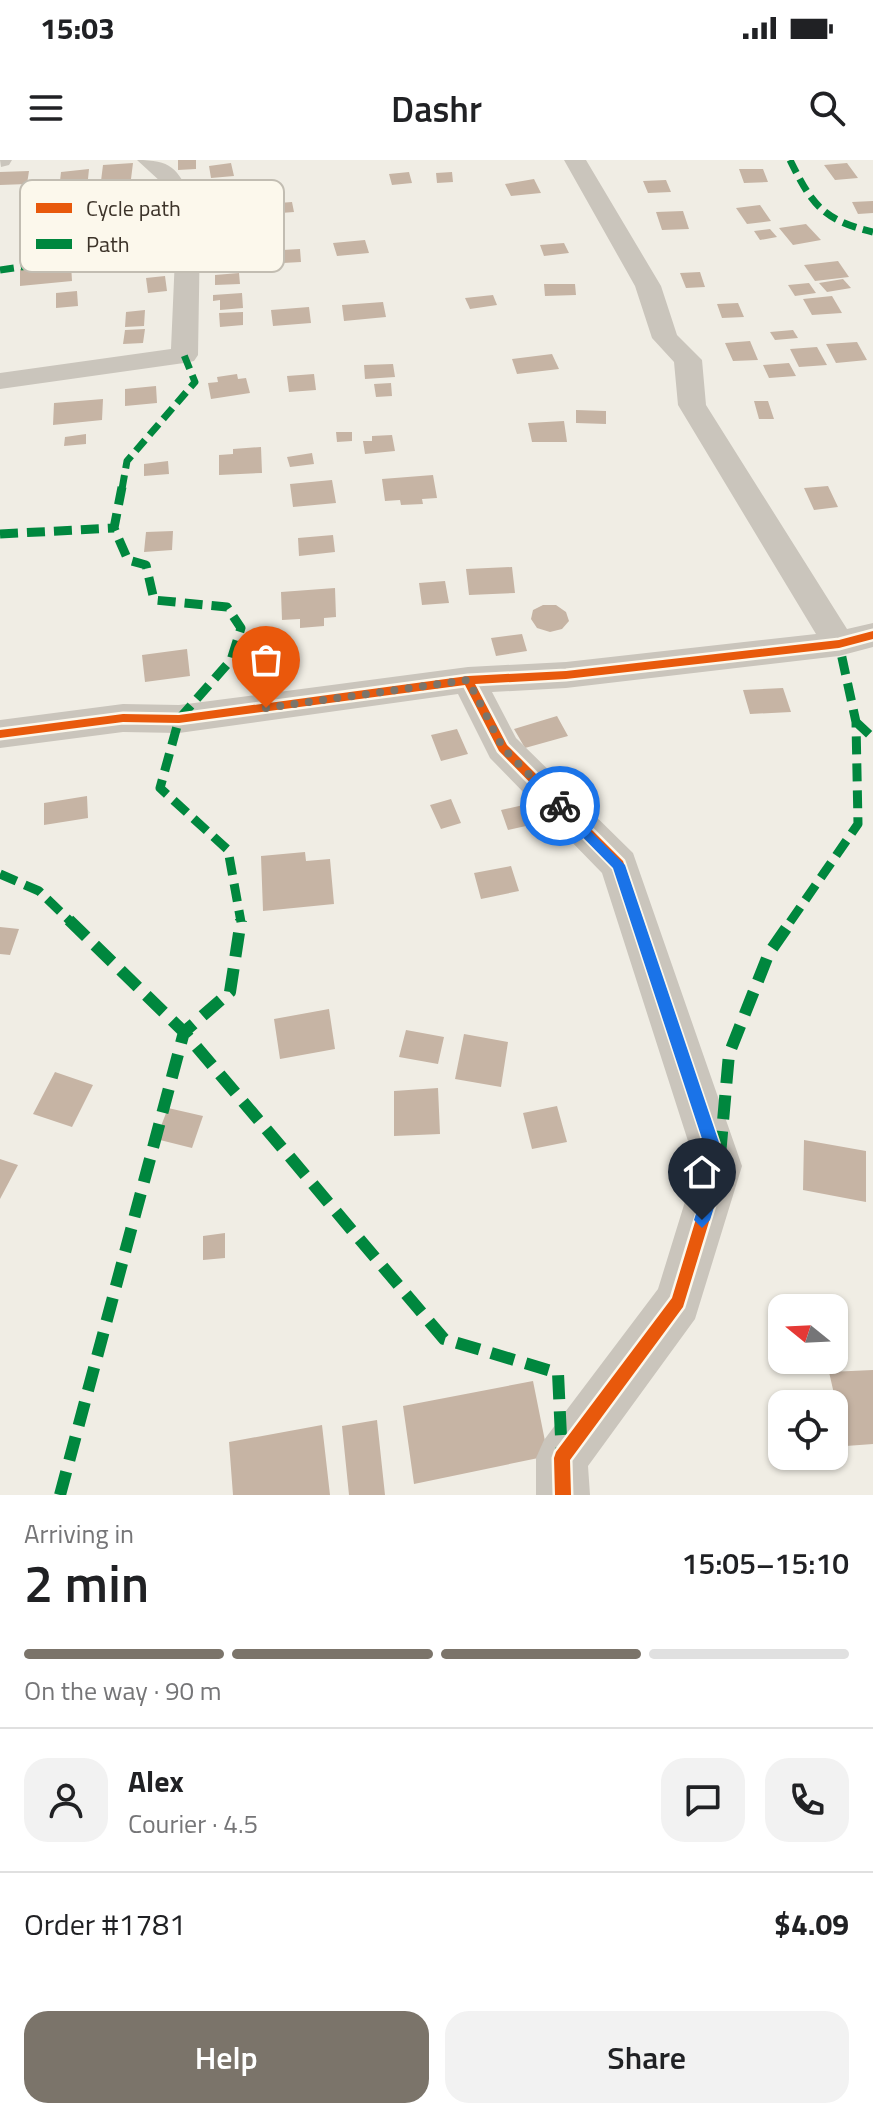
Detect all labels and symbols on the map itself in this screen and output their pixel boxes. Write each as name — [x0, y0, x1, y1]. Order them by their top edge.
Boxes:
legend — [20, 180, 284, 272]
text: Cycle path — [86, 191, 181, 225]
text: Path — [86, 227, 130, 261]
pin — [232, 626, 300, 708]
courier — [520, 766, 600, 846]
pin — [668, 1138, 736, 1220]
north arrow — [768, 1294, 848, 1374]

